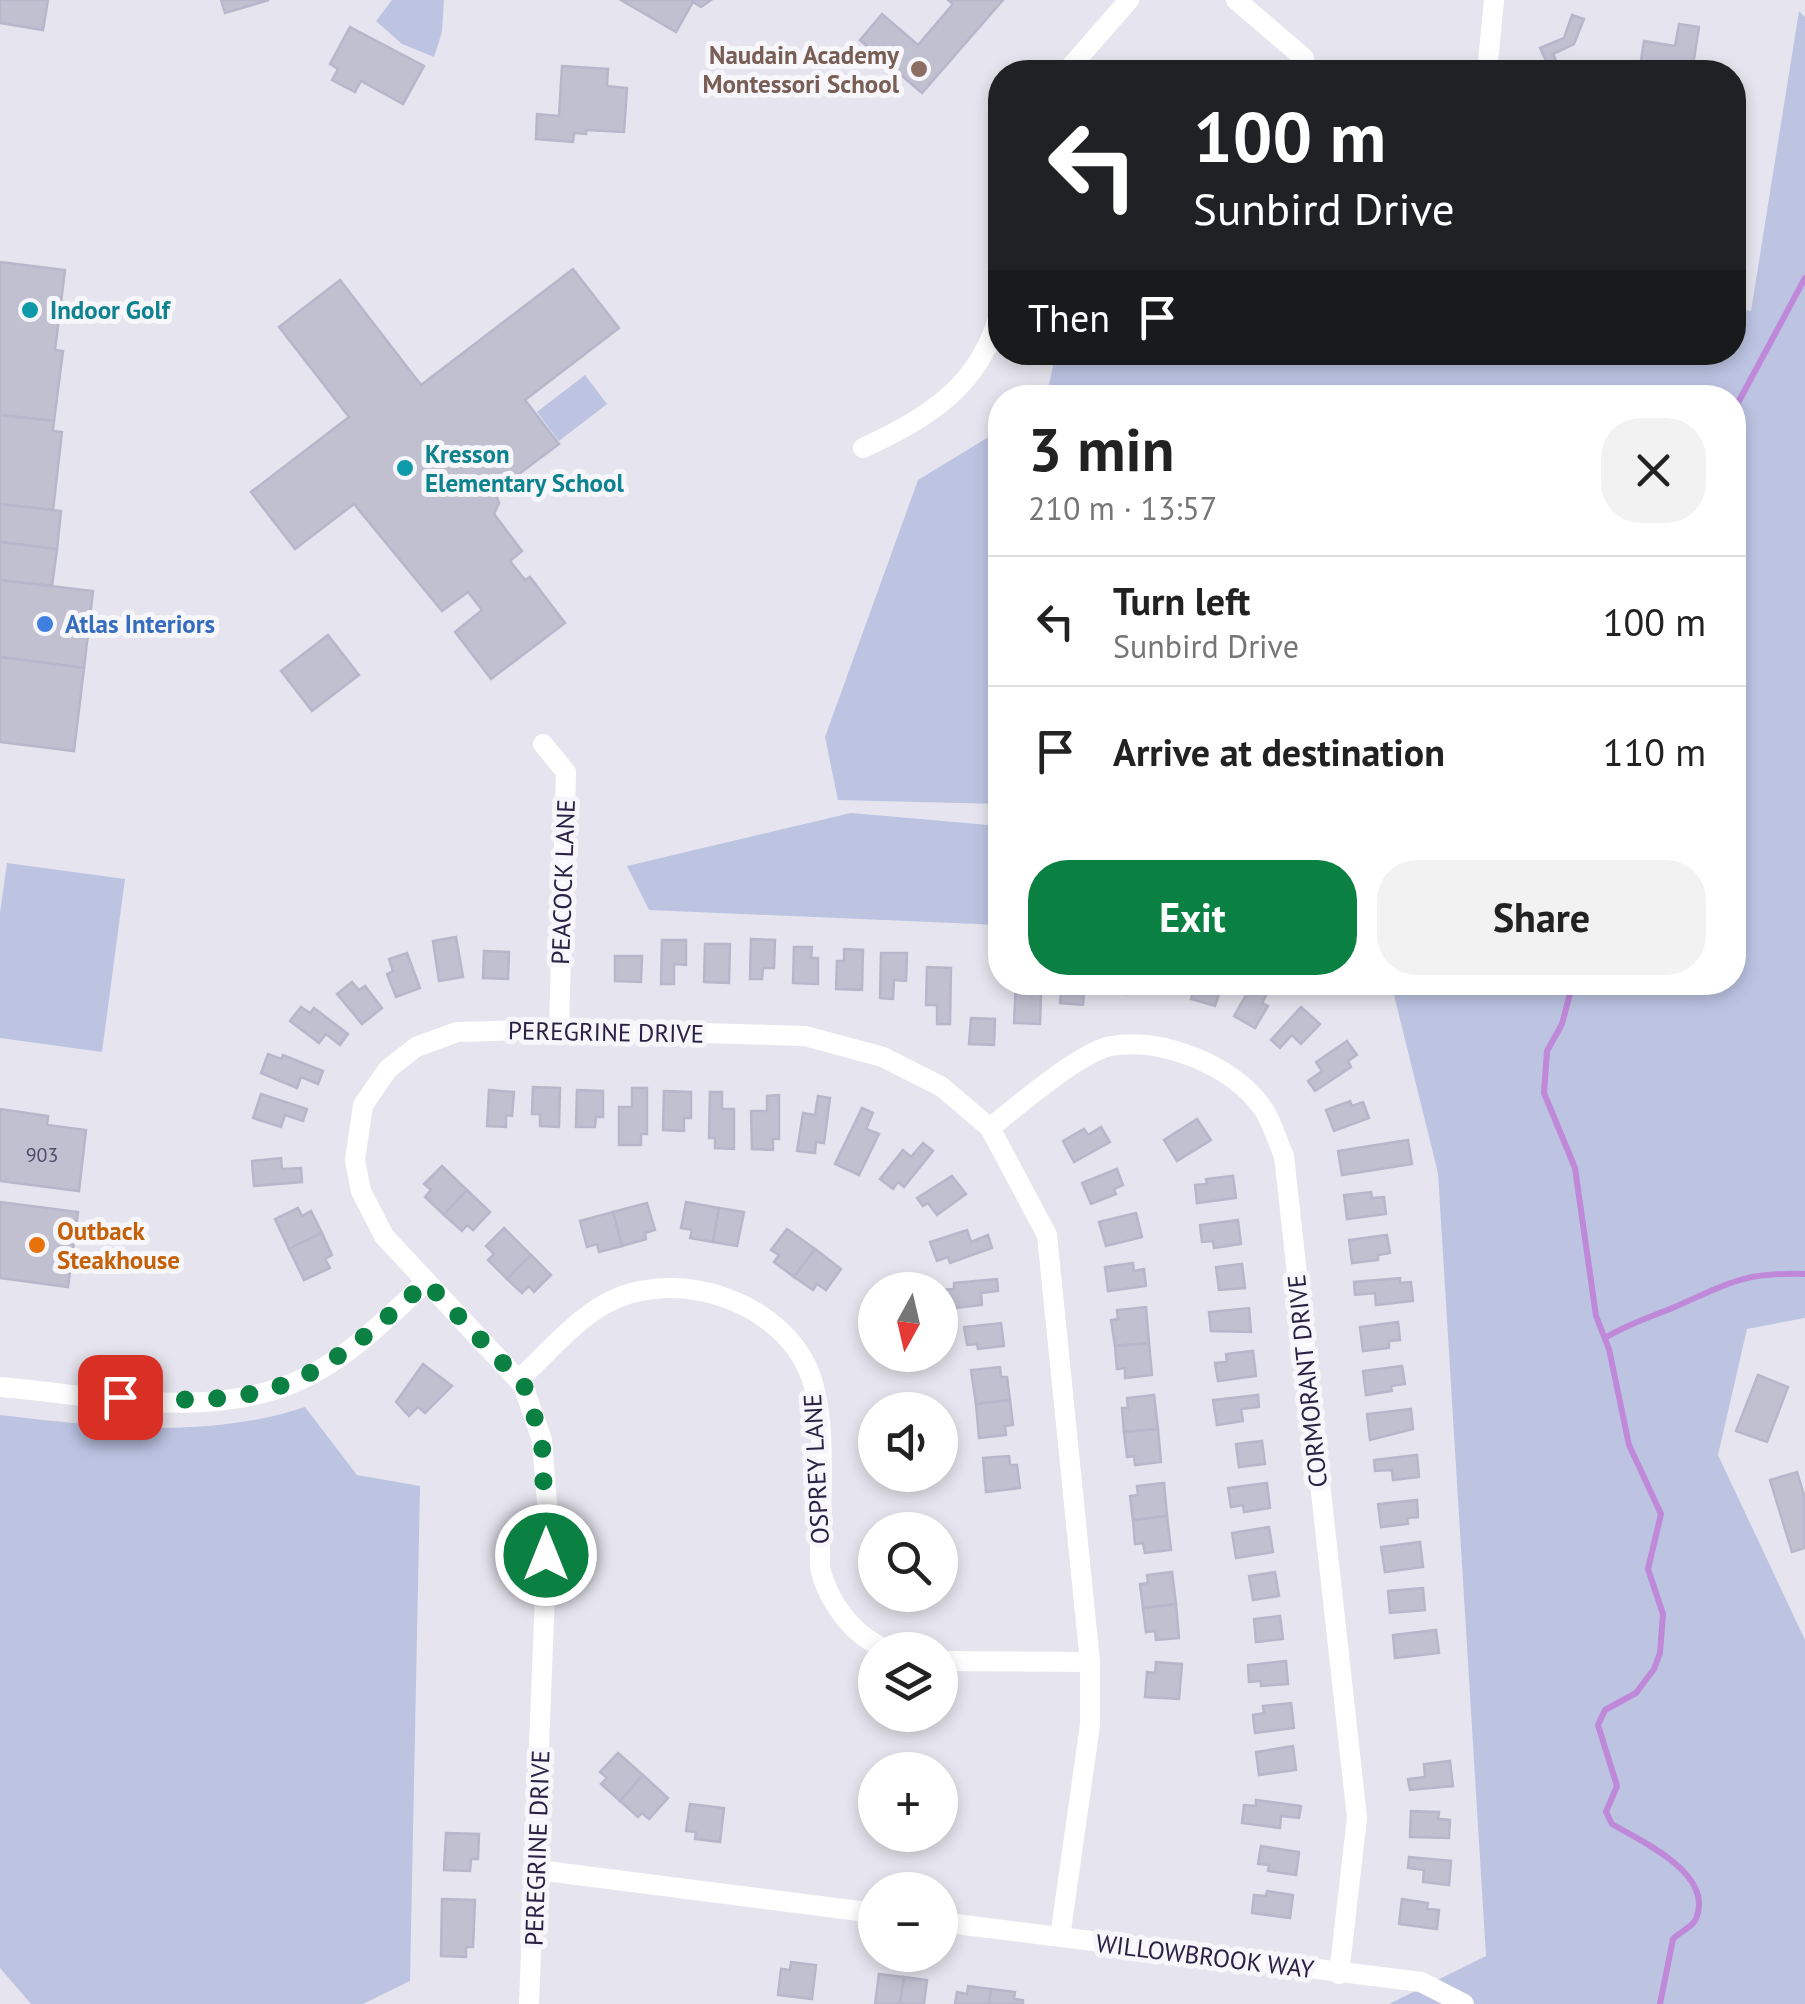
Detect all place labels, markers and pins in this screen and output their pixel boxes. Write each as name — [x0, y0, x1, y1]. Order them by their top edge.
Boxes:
place label: Naudain Academy Montessori School — [702, 39, 900, 100]
marker: Naudain Academy Montessori School — [908, 58, 930, 80]
place label: Indoor Golf — [50, 294, 172, 326]
marker: Indoor Golf — [19, 299, 41, 321]
place label: Kresson Elementary School — [425, 438, 624, 499]
marker: Kresson Elementary School — [394, 457, 416, 479]
place label: Atlas Interiors — [65, 608, 215, 640]
marker: Atlas Interiors — [34, 613, 56, 635]
place label: Outback Steakhouse — [57, 1215, 180, 1276]
marker: Outback Steakhouse — [26, 1234, 48, 1256]
pin — [78, 1355, 163, 1440]

